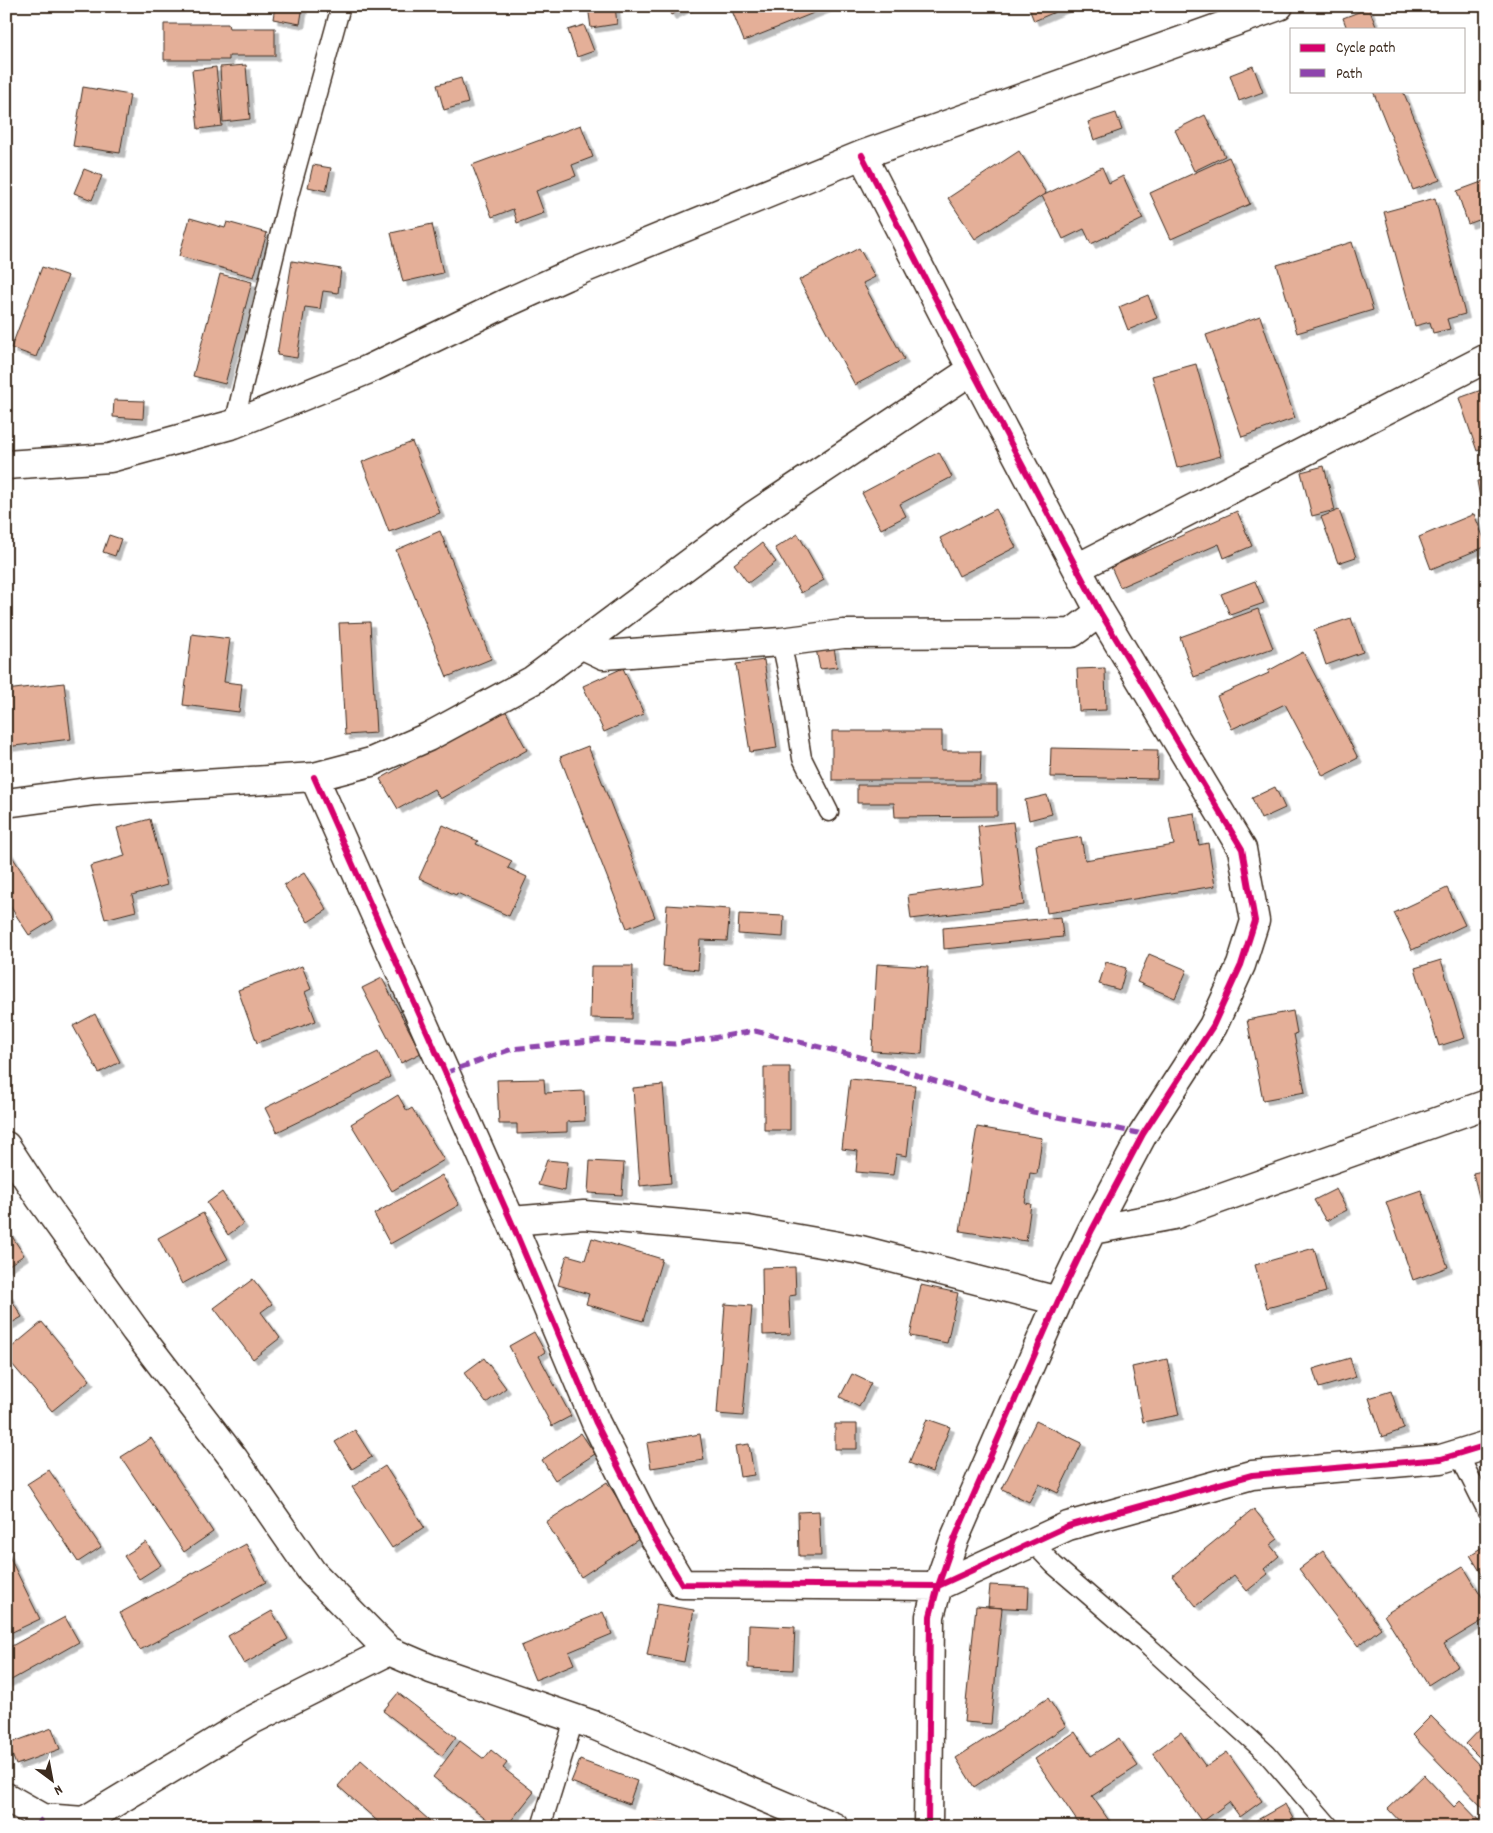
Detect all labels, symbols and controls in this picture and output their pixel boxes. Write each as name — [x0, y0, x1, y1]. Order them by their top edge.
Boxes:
legend — [1290, 28, 1466, 92]
text: Cycle path — [1336, 38, 1396, 60]
text: Path — [1336, 64, 1362, 86]
north arrow — [28, 1756, 78, 1806]
text: N — [50, 1779, 66, 1800]

